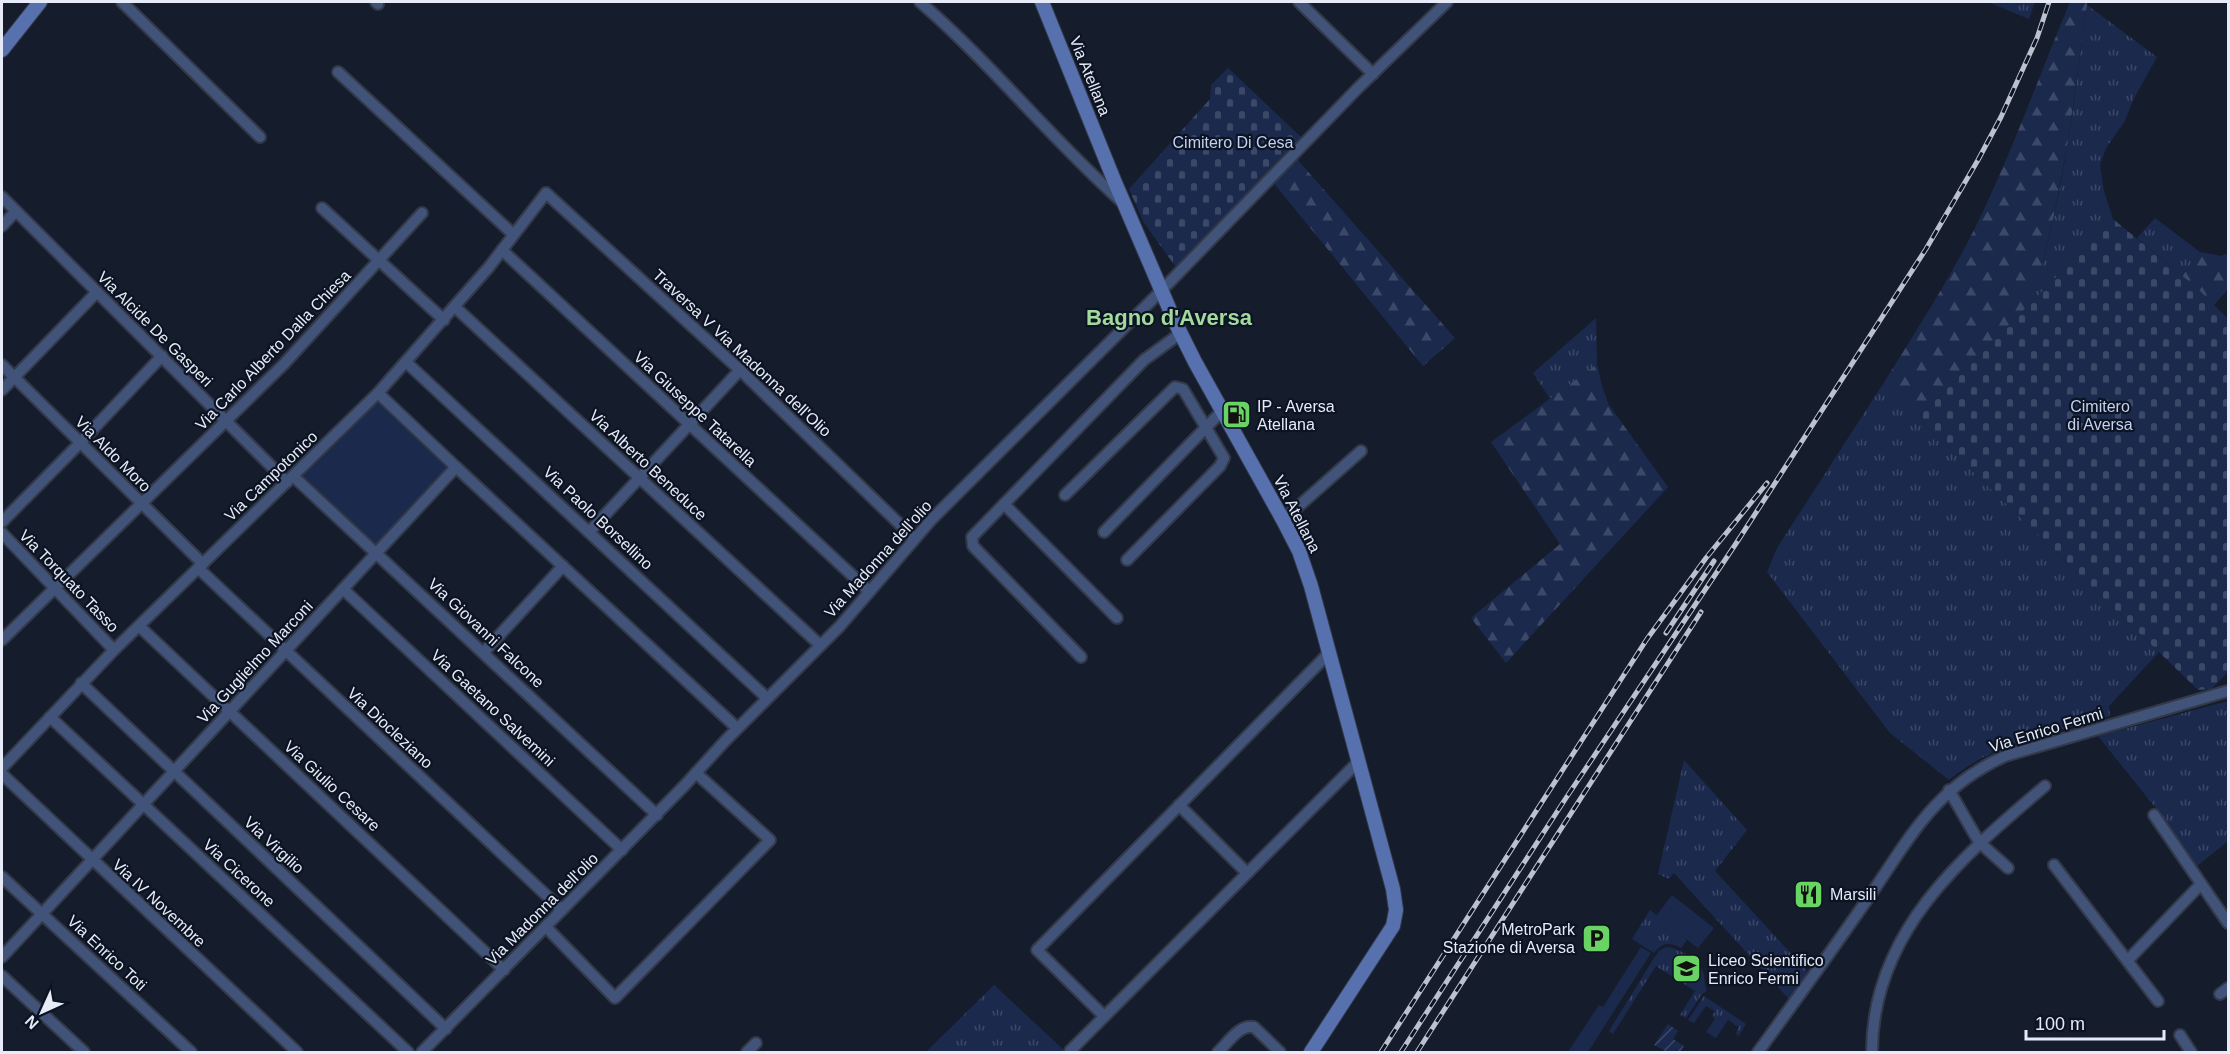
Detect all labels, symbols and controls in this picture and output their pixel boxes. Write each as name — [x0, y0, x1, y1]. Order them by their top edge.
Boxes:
street label: Via Atellana — [1066, 34, 1114, 118]
park label: Cimitero Di Cesa — [1173, 134, 1294, 151]
street label: Traversa V Via Madonna dell'Olio — [650, 266, 835, 440]
street label: Via Carlo Alberto Dalla Chiesa — [192, 267, 354, 433]
street label: Via Alcide De Gasperi — [94, 268, 216, 390]
district label: Bagno d'Aversa — [1086, 305, 1253, 330]
street label: Via Giuseppe Tatarella — [631, 348, 760, 470]
place label: IP - Aversa Atellana — [1257, 398, 1335, 433]
park label: Cimitero di Aversa — [2067, 398, 2133, 433]
fuel station icon: IP - Aversa Atellana — [1220, 399, 1252, 431]
street label: Via Alberto Beneduce — [586, 406, 710, 524]
street label: Via Aldo Moro — [72, 413, 154, 495]
street label: Via Campotonico — [221, 428, 321, 524]
street label: Via Paolo Borsellino — [540, 463, 656, 573]
street label: Via Atellana — [1270, 473, 1324, 555]
street label: Via Madonna dell'olio — [821, 497, 935, 621]
street label: Via Torquato Tasso — [16, 526, 122, 636]
street label: Via Giovanni Falcone — [425, 575, 547, 691]
street label: Via Guglielmo Marconi — [194, 597, 316, 727]
street label: Via Gaetano Salvemini — [428, 646, 558, 770]
street label: Via Diocleziano — [344, 684, 436, 772]
street label: Via Enrico Fermi — [1987, 705, 2105, 755]
street label: Via Giulio Cesare — [281, 737, 383, 835]
street label: Via Virgilio — [241, 813, 307, 877]
street label: Via Cicerone — [200, 836, 278, 910]
street label: Via Madonna dell'olio — [482, 849, 602, 969]
street label: Via IV Novembre — [109, 856, 209, 950]
restaurant icon: Marsili — [1793, 878, 1825, 910]
place label: Marsili — [1830, 886, 1876, 903]
street label: Via Enrico Toti — [64, 912, 150, 994]
place label: MetroPark Stazione di Aversa — [1443, 921, 1576, 956]
parking icon: MetroPark Stazione di Aversa — [1580, 922, 1612, 954]
place label: Liceo Scientifico Enrico Fermi — [1708, 952, 1824, 987]
school or university icon: Liceo Scientifico Enrico Fermi — [1671, 953, 1703, 985]
north arrow — [12, 982, 72, 1042]
scale bar — [2026, 1003, 2164, 1041]
text: N — [22, 1012, 42, 1032]
text: 100 m — [2035, 1014, 2085, 1034]

